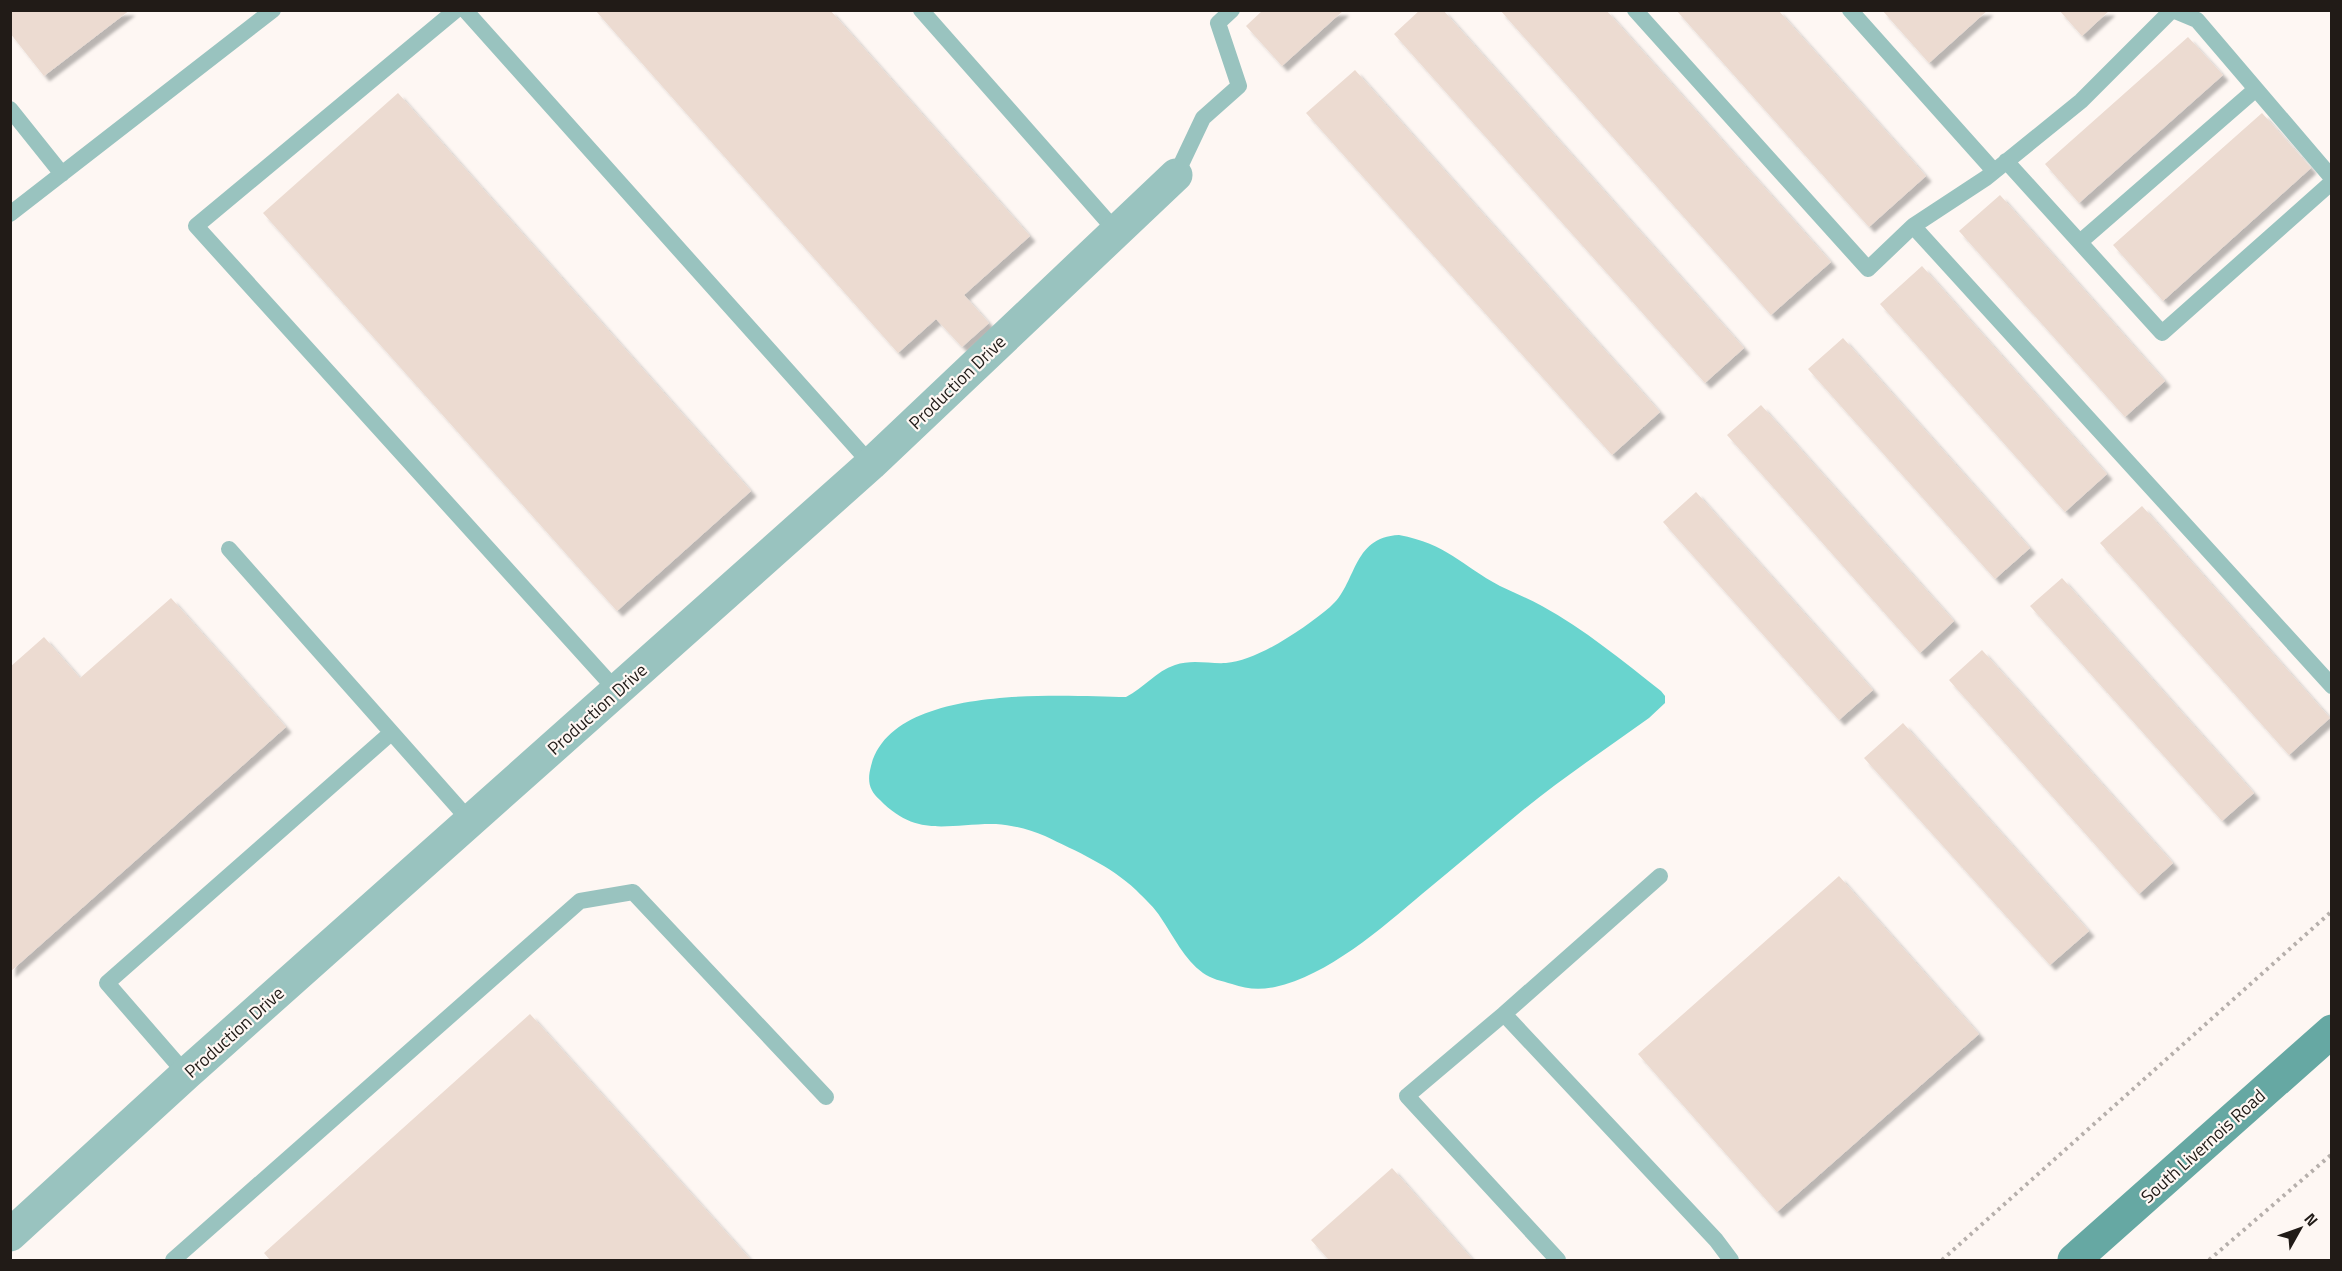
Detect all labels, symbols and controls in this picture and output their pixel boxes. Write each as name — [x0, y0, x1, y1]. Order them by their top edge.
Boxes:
street label: Production Drive — [902, 329, 1012, 435]
street label: Production Drive — [541, 657, 653, 761]
street label: Production Drive — [178, 980, 290, 1084]
street label: South Livernois Road — [2135, 1083, 2271, 1209]
north arrow — [2270, 1199, 2330, 1259]
text: N — [2299, 1207, 2324, 1231]

